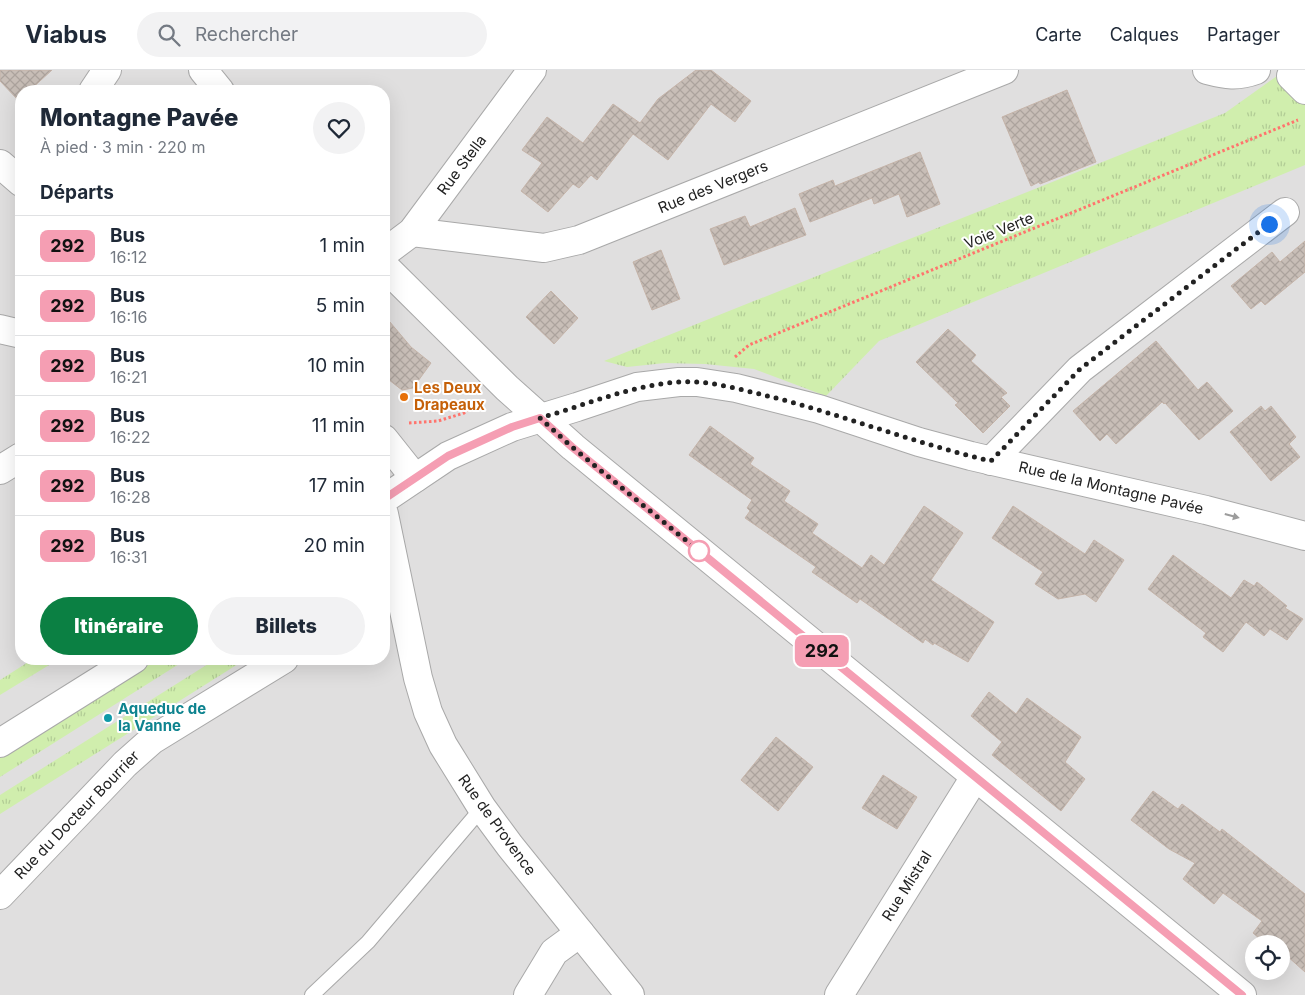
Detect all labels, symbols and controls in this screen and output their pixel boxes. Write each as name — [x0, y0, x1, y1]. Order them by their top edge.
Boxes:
search box — [137, 12, 487, 57]
text: Viabus — [25, 20, 107, 49]
icon: search — [155, 21, 183, 49]
text: Rechercher — [195, 23, 298, 46]
text: Carte — [1035, 24, 1082, 45]
text: Calques — [1110, 24, 1179, 45]
text: Partager — [1207, 24, 1280, 45]
button: heart — [313, 102, 365, 154]
text: Montagne Pavée — [40, 103, 238, 132]
street label: Rue Stella — [433, 131, 490, 198]
text: À pied · 3 min · 220 m — [40, 137, 205, 157]
street label: Rue des Vergers — [655, 156, 771, 217]
text: Départs — [40, 181, 114, 204]
street label: Voie Verte — [961, 208, 1036, 253]
your location — [1257, 212, 1282, 237]
text: Bus — [110, 224, 145, 247]
text: 1 min — [319, 234, 365, 257]
text: 292 — [50, 235, 85, 256]
text: 16:12 — [110, 247, 147, 267]
text: Bus — [110, 284, 145, 307]
text: 5 min — [316, 294, 365, 317]
text: 292 — [50, 295, 85, 316]
text: 16:16 — [110, 307, 147, 327]
text: Bus — [110, 344, 145, 367]
text: 10 min — [307, 354, 365, 377]
text: 292 — [50, 355, 85, 376]
text: 16:21 — [110, 367, 147, 387]
place label: Les Deux Drapeaux — [414, 378, 485, 414]
marker: Les Deux Drapeaux — [398, 391, 410, 403]
text: Bus — [110, 404, 145, 427]
text: 11 min — [312, 414, 365, 437]
text: 292 — [50, 415, 85, 436]
text: 16:22 — [110, 427, 151, 447]
street label: Rue de la Montagne Pavée — [1017, 457, 1205, 518]
text: Bus — [110, 464, 145, 487]
text: 17 min — [309, 474, 365, 497]
text: 292 — [50, 475, 85, 496]
text: 16:28 — [110, 487, 151, 507]
one-way arrow — [1224, 513, 1239, 521]
text: Bus — [110, 524, 145, 547]
text: 20 min — [304, 534, 365, 557]
text: 292 — [50, 535, 85, 556]
unlabelled marker — [688, 540, 710, 562]
text: 16:31 — [110, 547, 147, 567]
button: Itinéraire — [40, 597, 198, 655]
button: Billets — [208, 597, 365, 655]
line badge: 292 — [793, 635, 851, 667]
text: 292 — [805, 640, 839, 661]
place label: Aqueduc de la Vanne — [118, 699, 206, 735]
marker: Aqueduc de la Vanne — [102, 712, 114, 724]
street label: Rue du Docteur Bourrier — [10, 746, 143, 883]
street label: Rue de Provence — [454, 770, 540, 879]
street label: Rue Mistral — [878, 847, 936, 924]
map controls — [1245, 935, 1290, 980]
button: locate — [1245, 935, 1290, 980]

